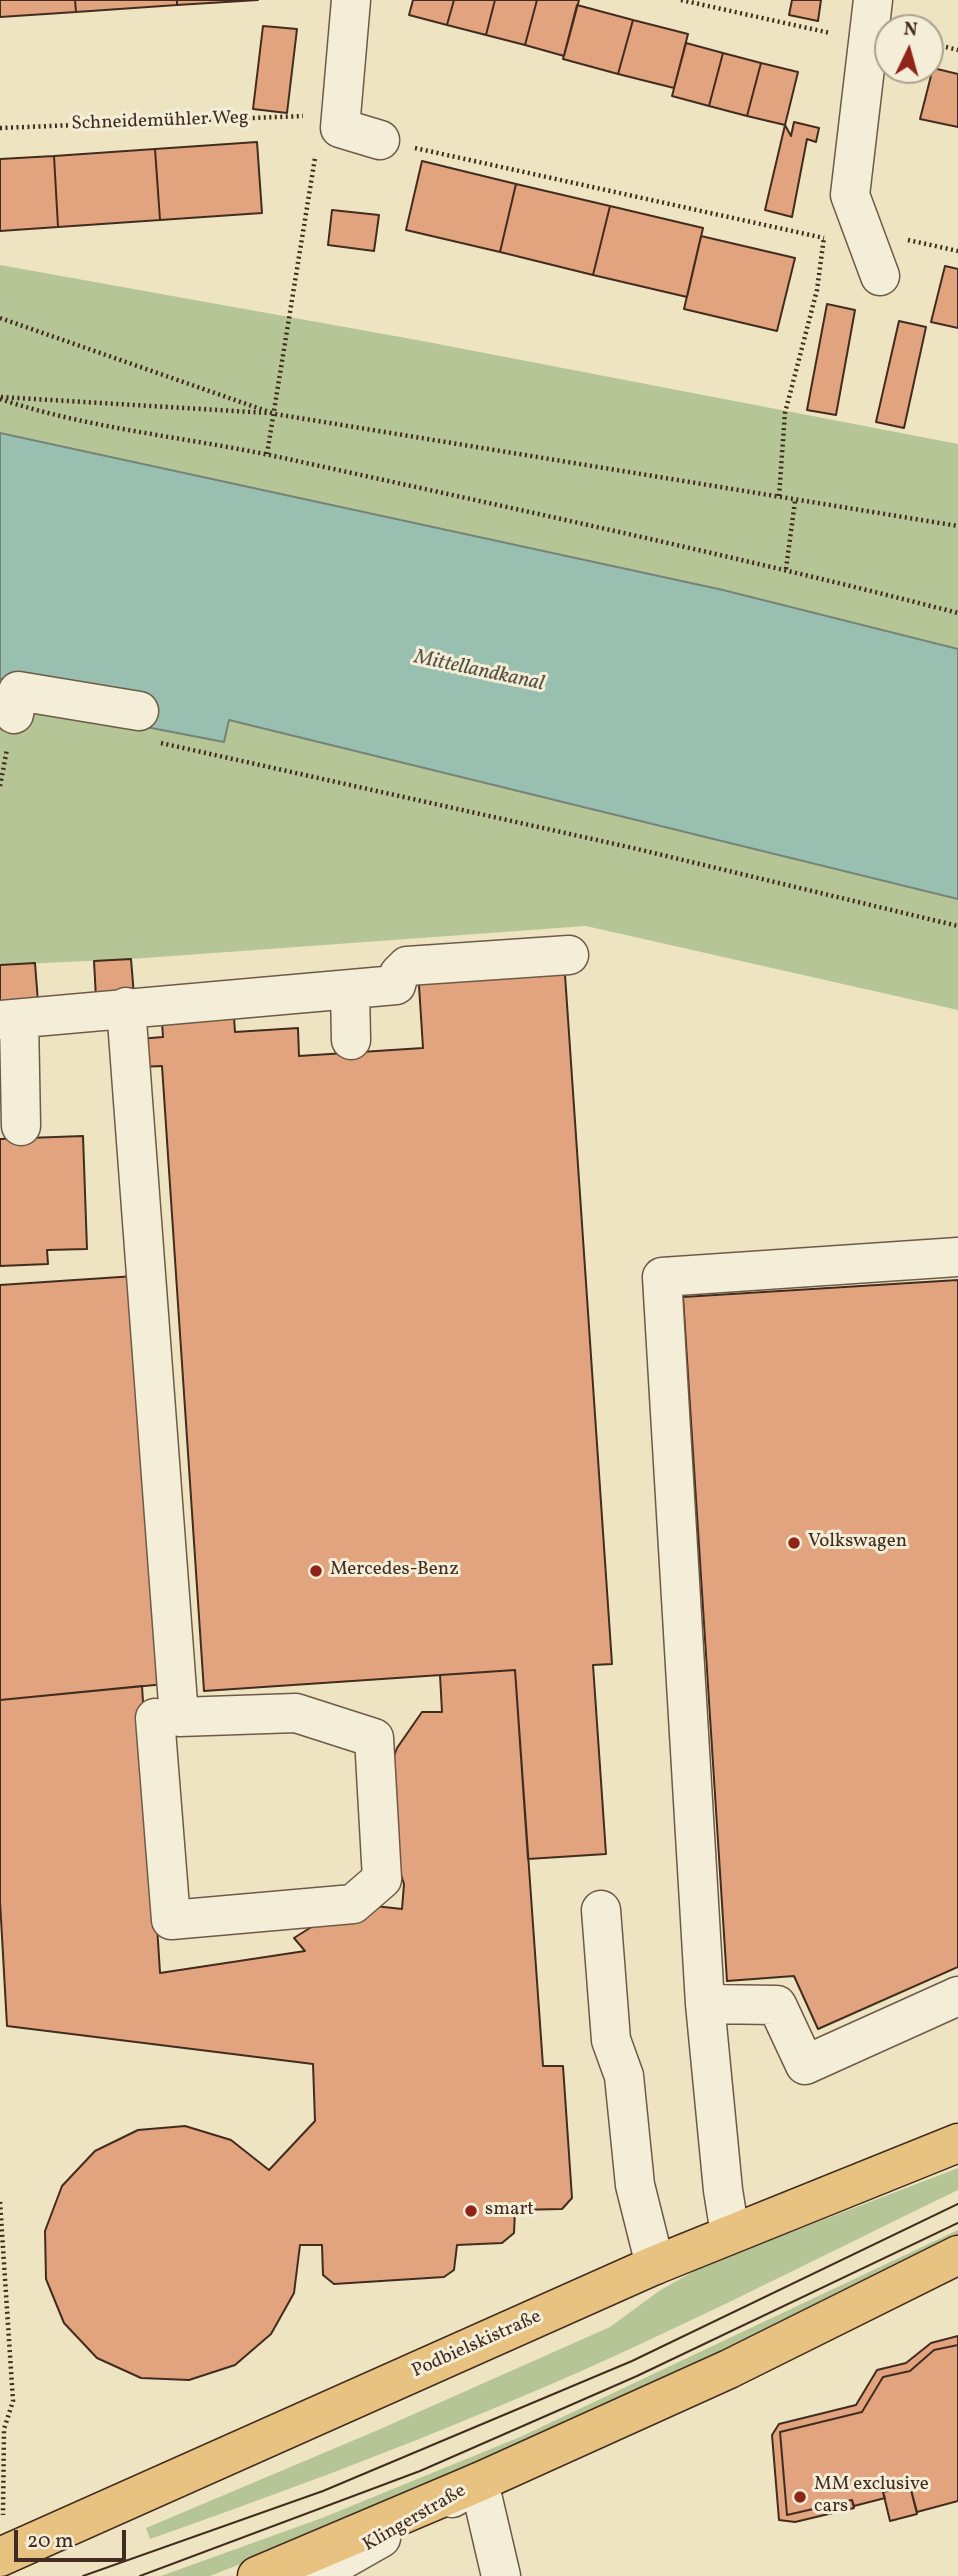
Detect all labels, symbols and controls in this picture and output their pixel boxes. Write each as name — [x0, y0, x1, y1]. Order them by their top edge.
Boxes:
north arrow — [874, 14, 944, 84]
text: N — [903, 17, 919, 44]
street label: Schneidemühler Weg — [71, 108, 249, 136]
water label: Mittellandkanal — [412, 646, 546, 698]
place label: Volkswagen — [808, 1532, 907, 1554]
marker: Volkswagen — [786, 1535, 802, 1551]
place label: Mercedes-Benz — [330, 1560, 459, 1582]
marker: Mercedes-Benz — [308, 1563, 324, 1579]
place label: smart — [485, 2200, 534, 2222]
marker: smart — [463, 2203, 479, 2219]
street label: Podbielskistraße — [409, 2306, 545, 2384]
place label: MM exclusive cars — [814, 2475, 929, 2519]
street label: Klingerstraße — [360, 2480, 470, 2558]
marker: MM exclusive cars — [792, 2489, 808, 2505]
scale bar — [18, 2516, 130, 2560]
text: 20 m — [27, 2527, 73, 2556]

